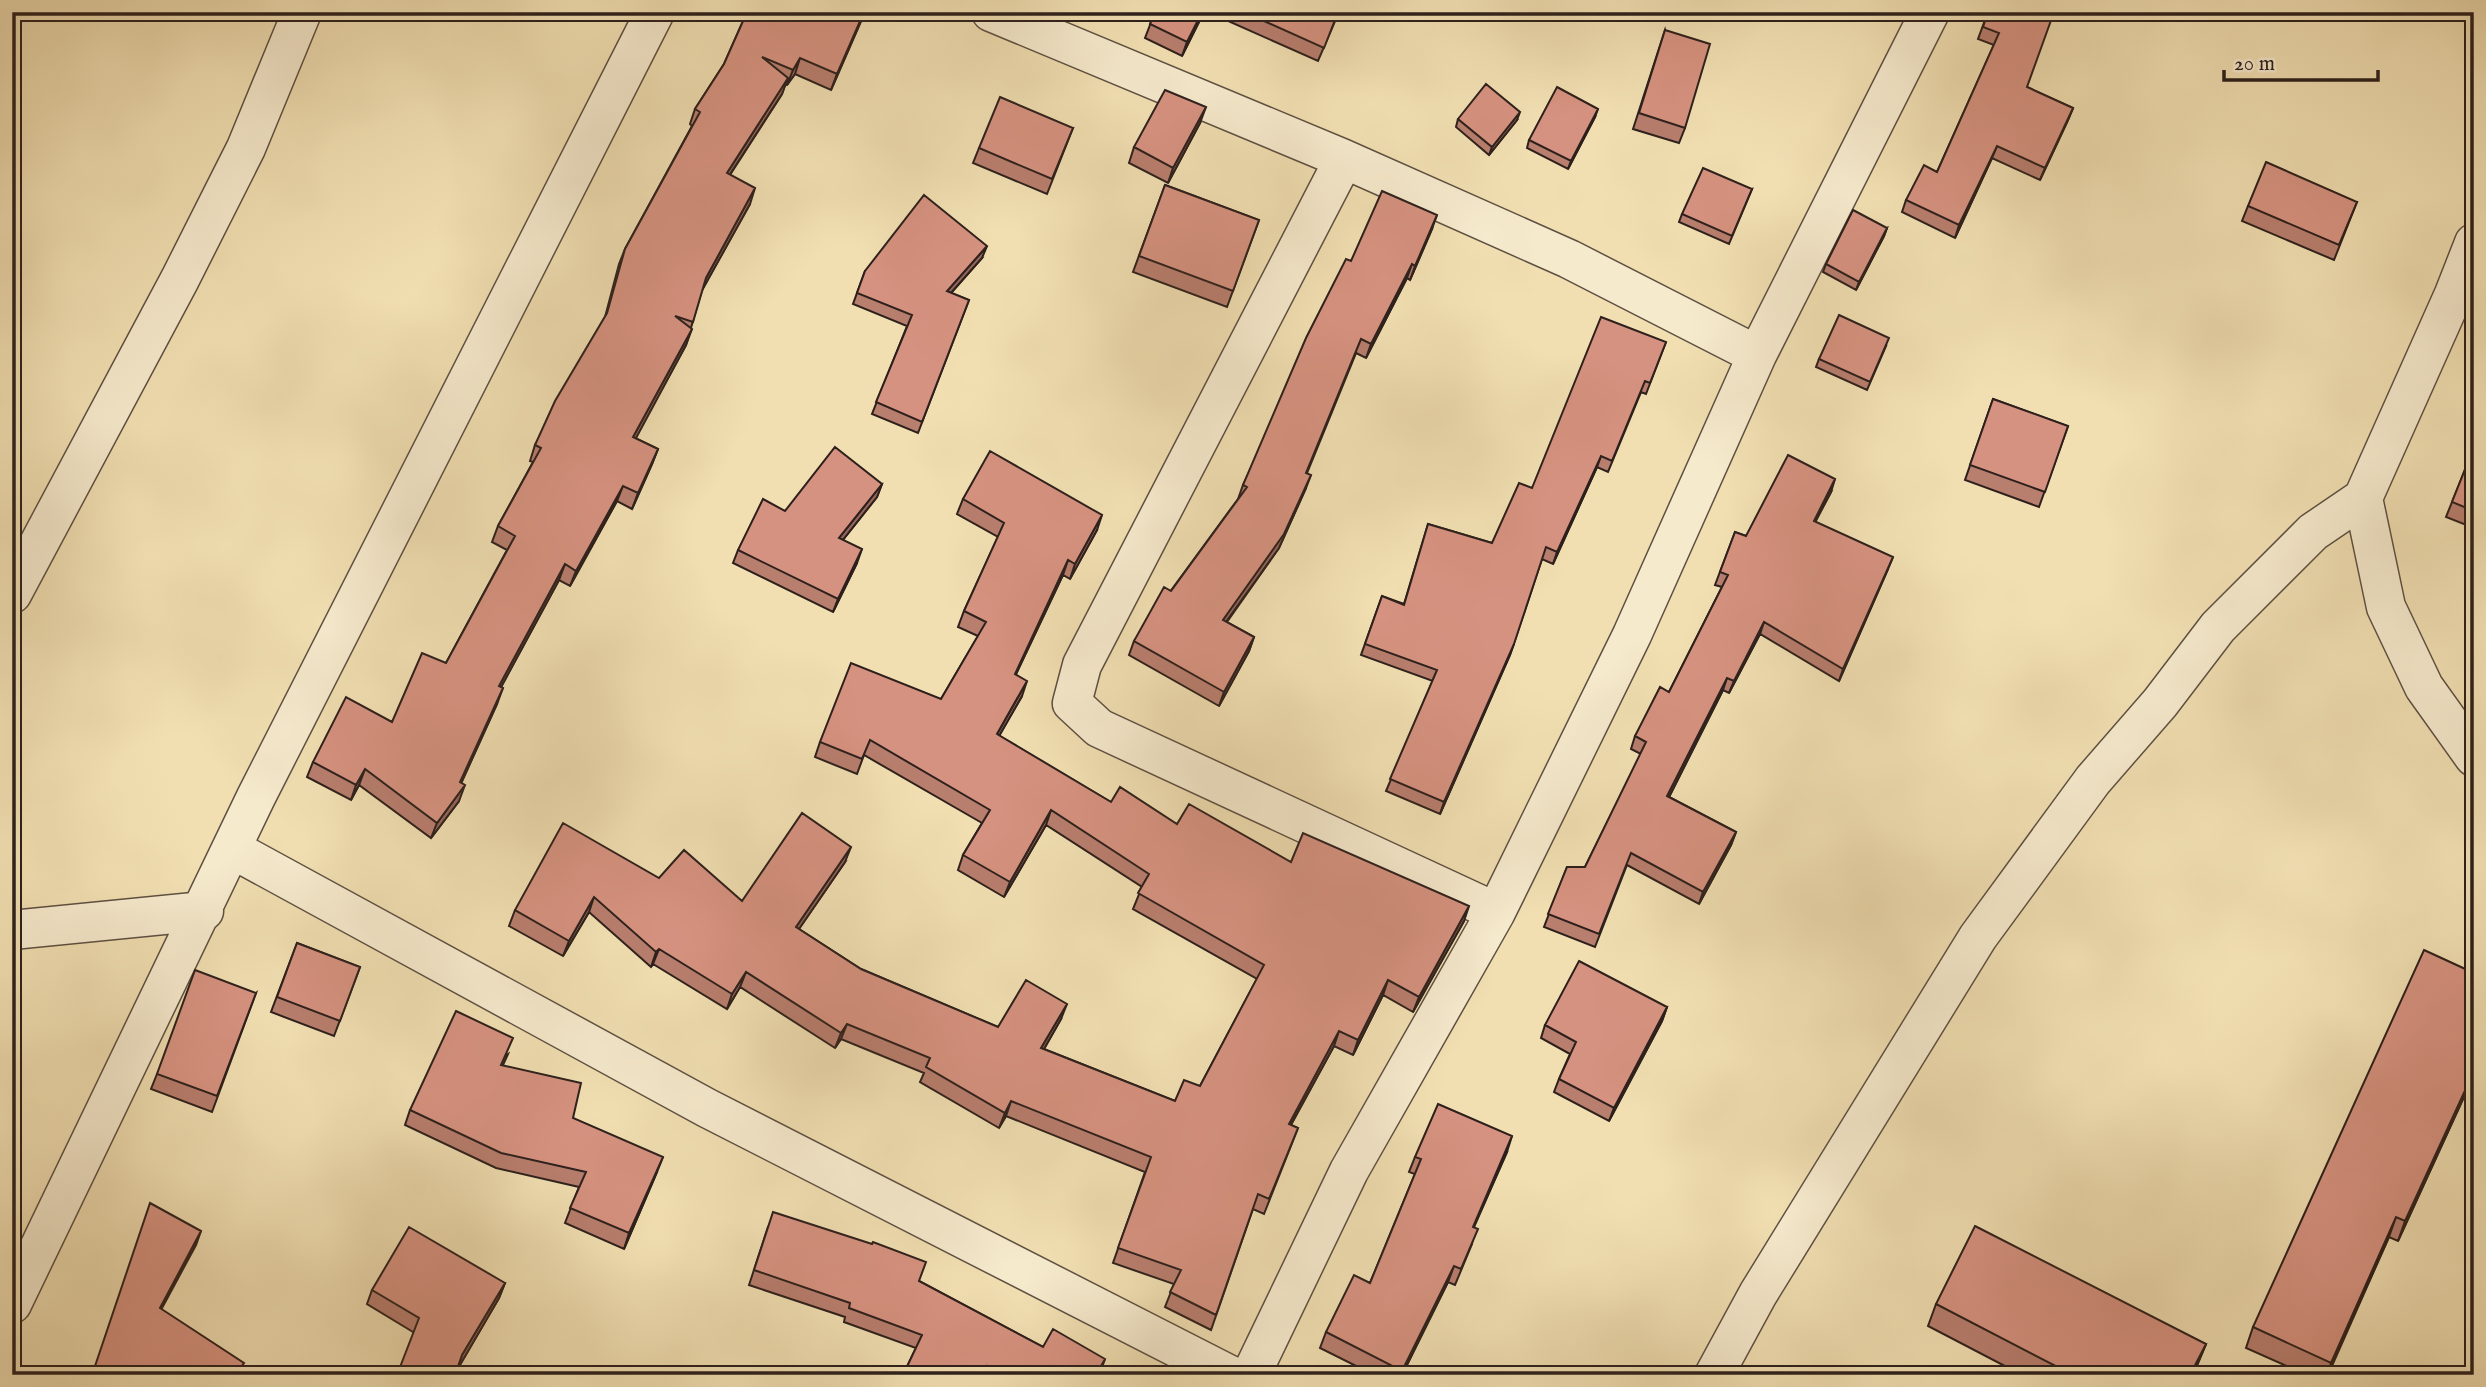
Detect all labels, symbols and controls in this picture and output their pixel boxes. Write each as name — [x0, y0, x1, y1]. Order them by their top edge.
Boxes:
scale bar — [2224, 38, 2378, 82]
text: 20 m — [2234, 51, 2275, 78]

